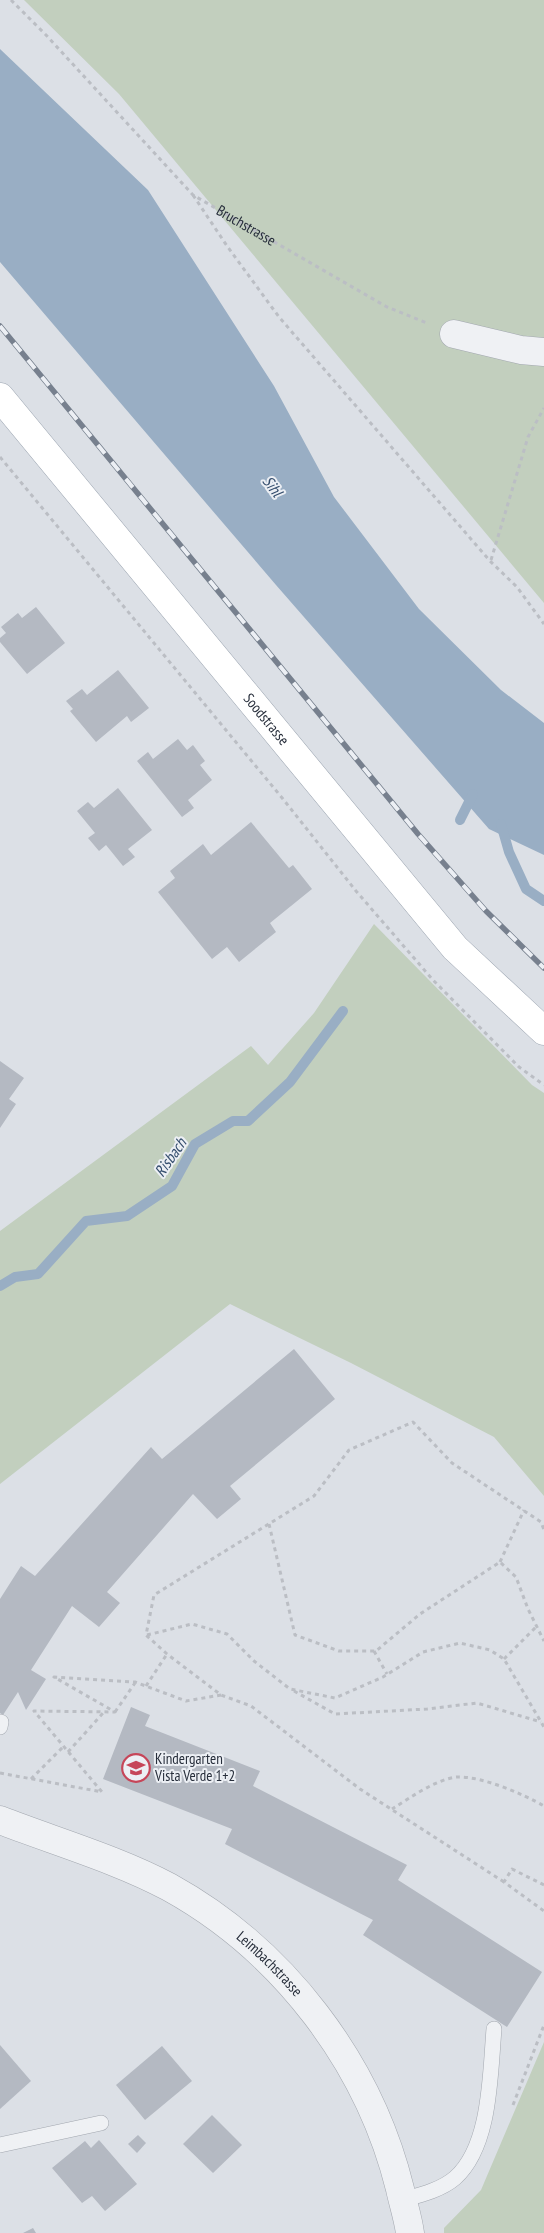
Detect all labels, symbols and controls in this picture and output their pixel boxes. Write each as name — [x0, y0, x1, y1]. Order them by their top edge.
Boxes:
street label: Bruchstrasse — [213, 201, 279, 250]
water label: Sihl — [259, 472, 288, 501]
street label: Soodstrasse — [240, 689, 293, 749]
water label: Risbach — [150, 1133, 191, 1180]
place label: Kindergarten Vista Verde 1+2 — [154, 1749, 235, 1785]
school or university icon: Kindergarten Vista Verde 1+2 — [121, 1753, 151, 1783]
street label: Leimbachstrasse — [233, 1927, 307, 2000]

